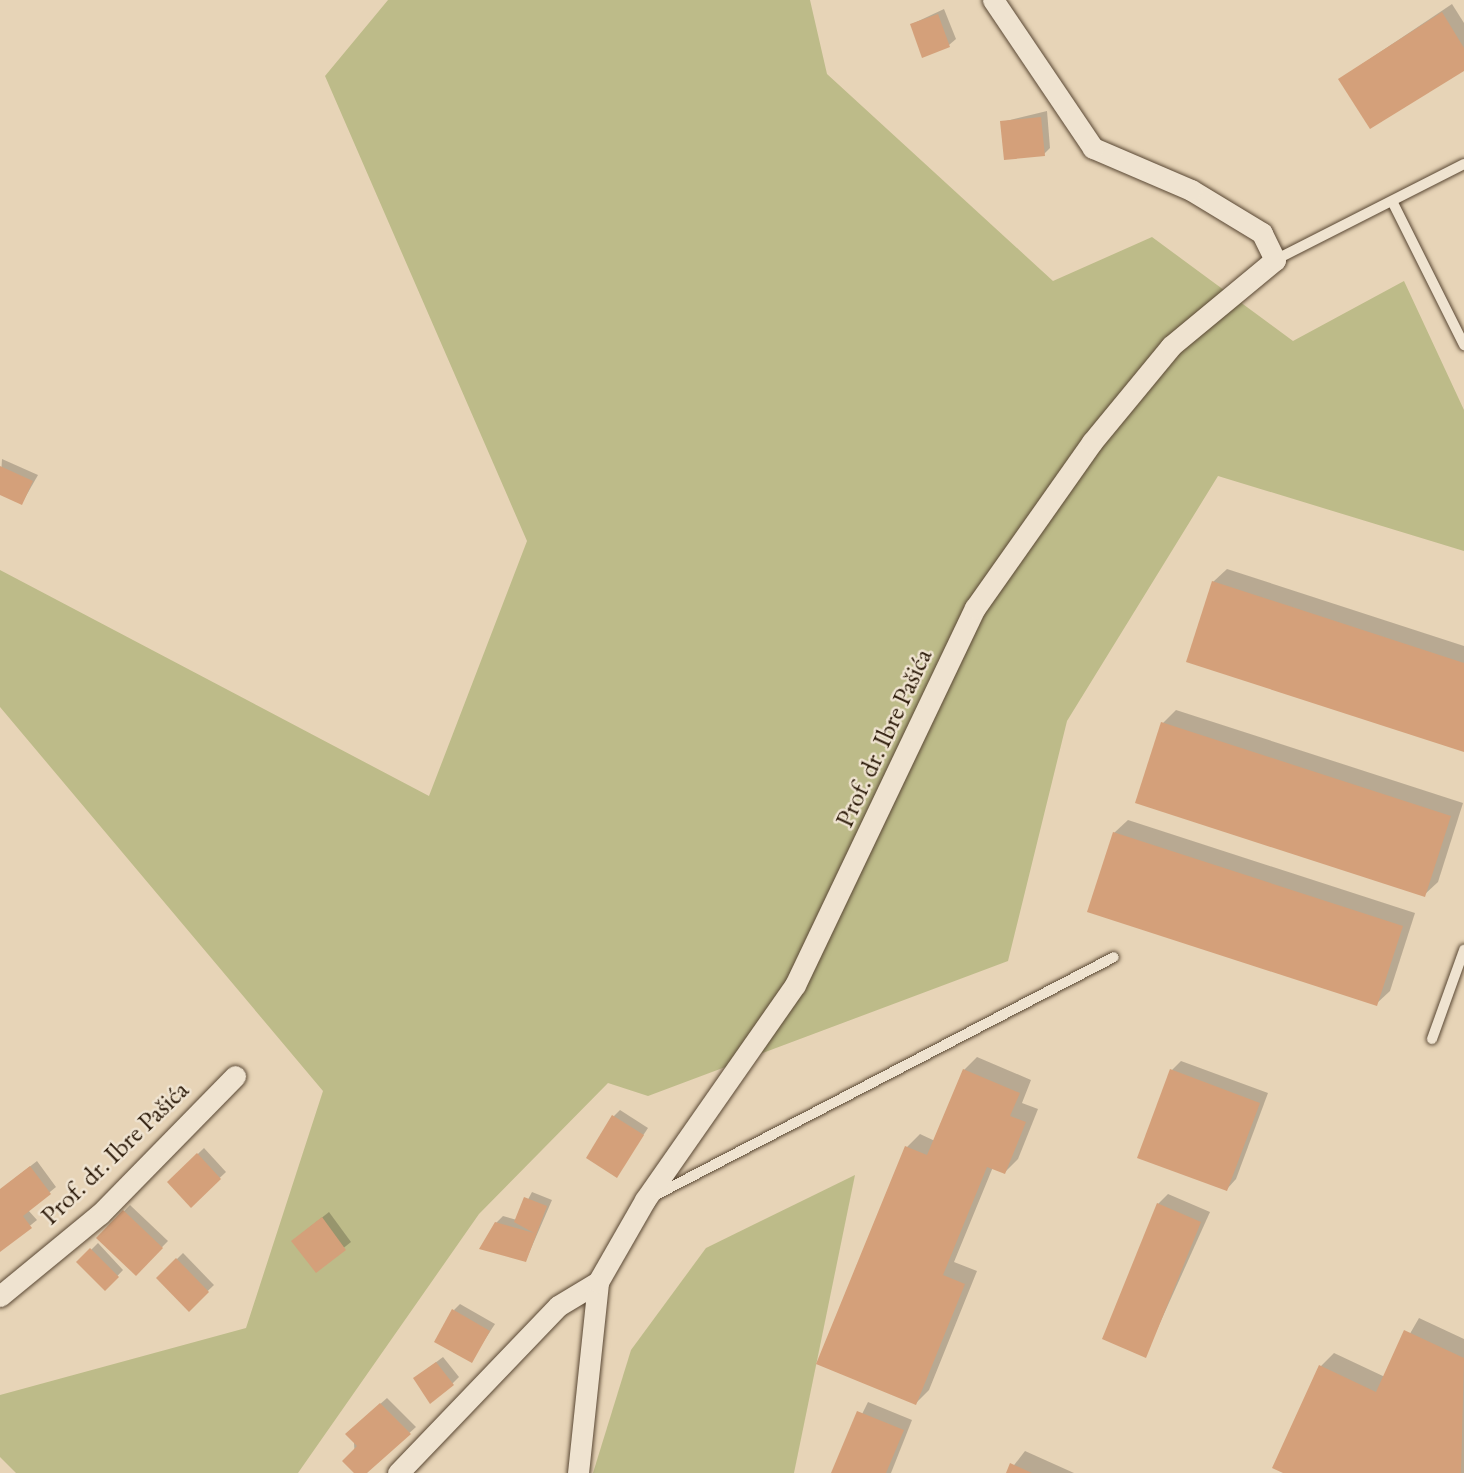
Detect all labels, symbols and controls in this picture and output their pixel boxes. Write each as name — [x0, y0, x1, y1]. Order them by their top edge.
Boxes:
street label: Prof. dr. Ibre Pašića — [829, 644, 939, 832]
street label: Prof. dr. Ibre Pašića — [35, 1075, 195, 1231]

